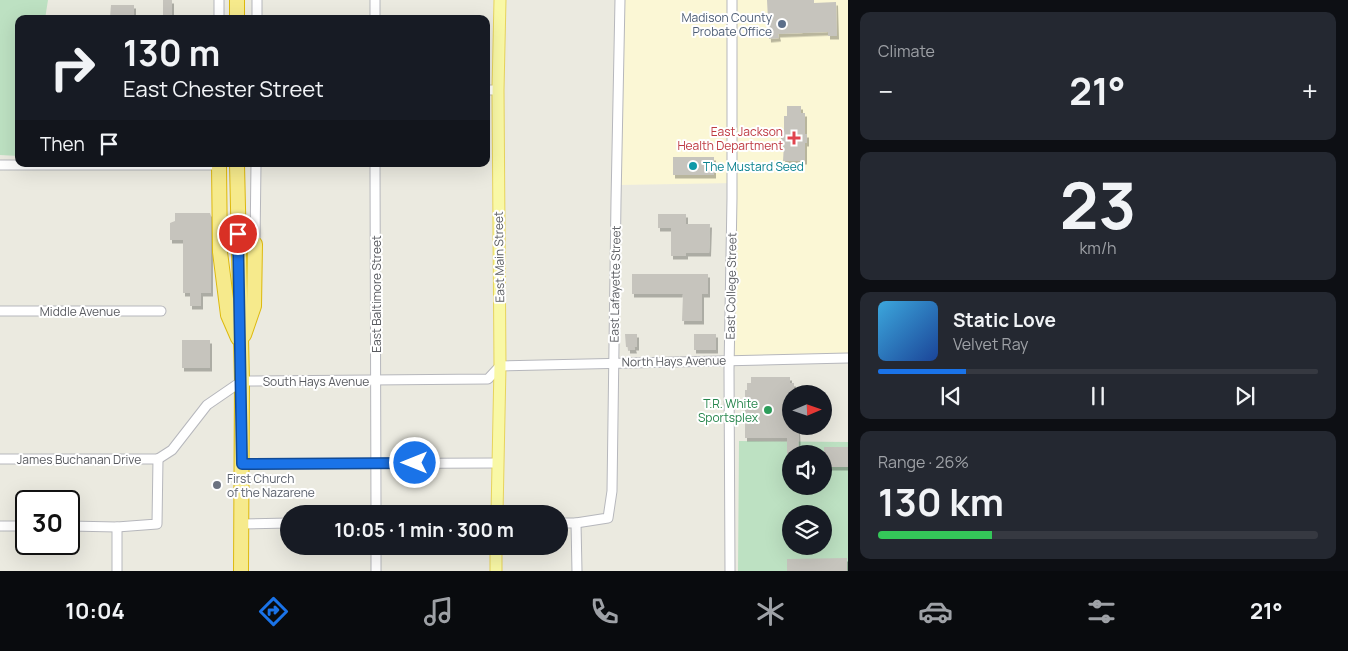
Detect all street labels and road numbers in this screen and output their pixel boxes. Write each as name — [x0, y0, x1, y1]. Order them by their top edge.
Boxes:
street label: East Main Street — [490, 211, 508, 303]
street label: East Lafayette Street — [605, 225, 625, 343]
street label: East College Street — [722, 232, 740, 340]
street label: East Baltimore Street — [368, 235, 385, 353]
street label: Middle Avenue — [40, 303, 120, 320]
street label: North Hays Avenue — [622, 352, 726, 370]
street label: South Hays Avenue — [263, 373, 369, 390]
street label: James Buchanan Drive — [17, 451, 141, 468]

